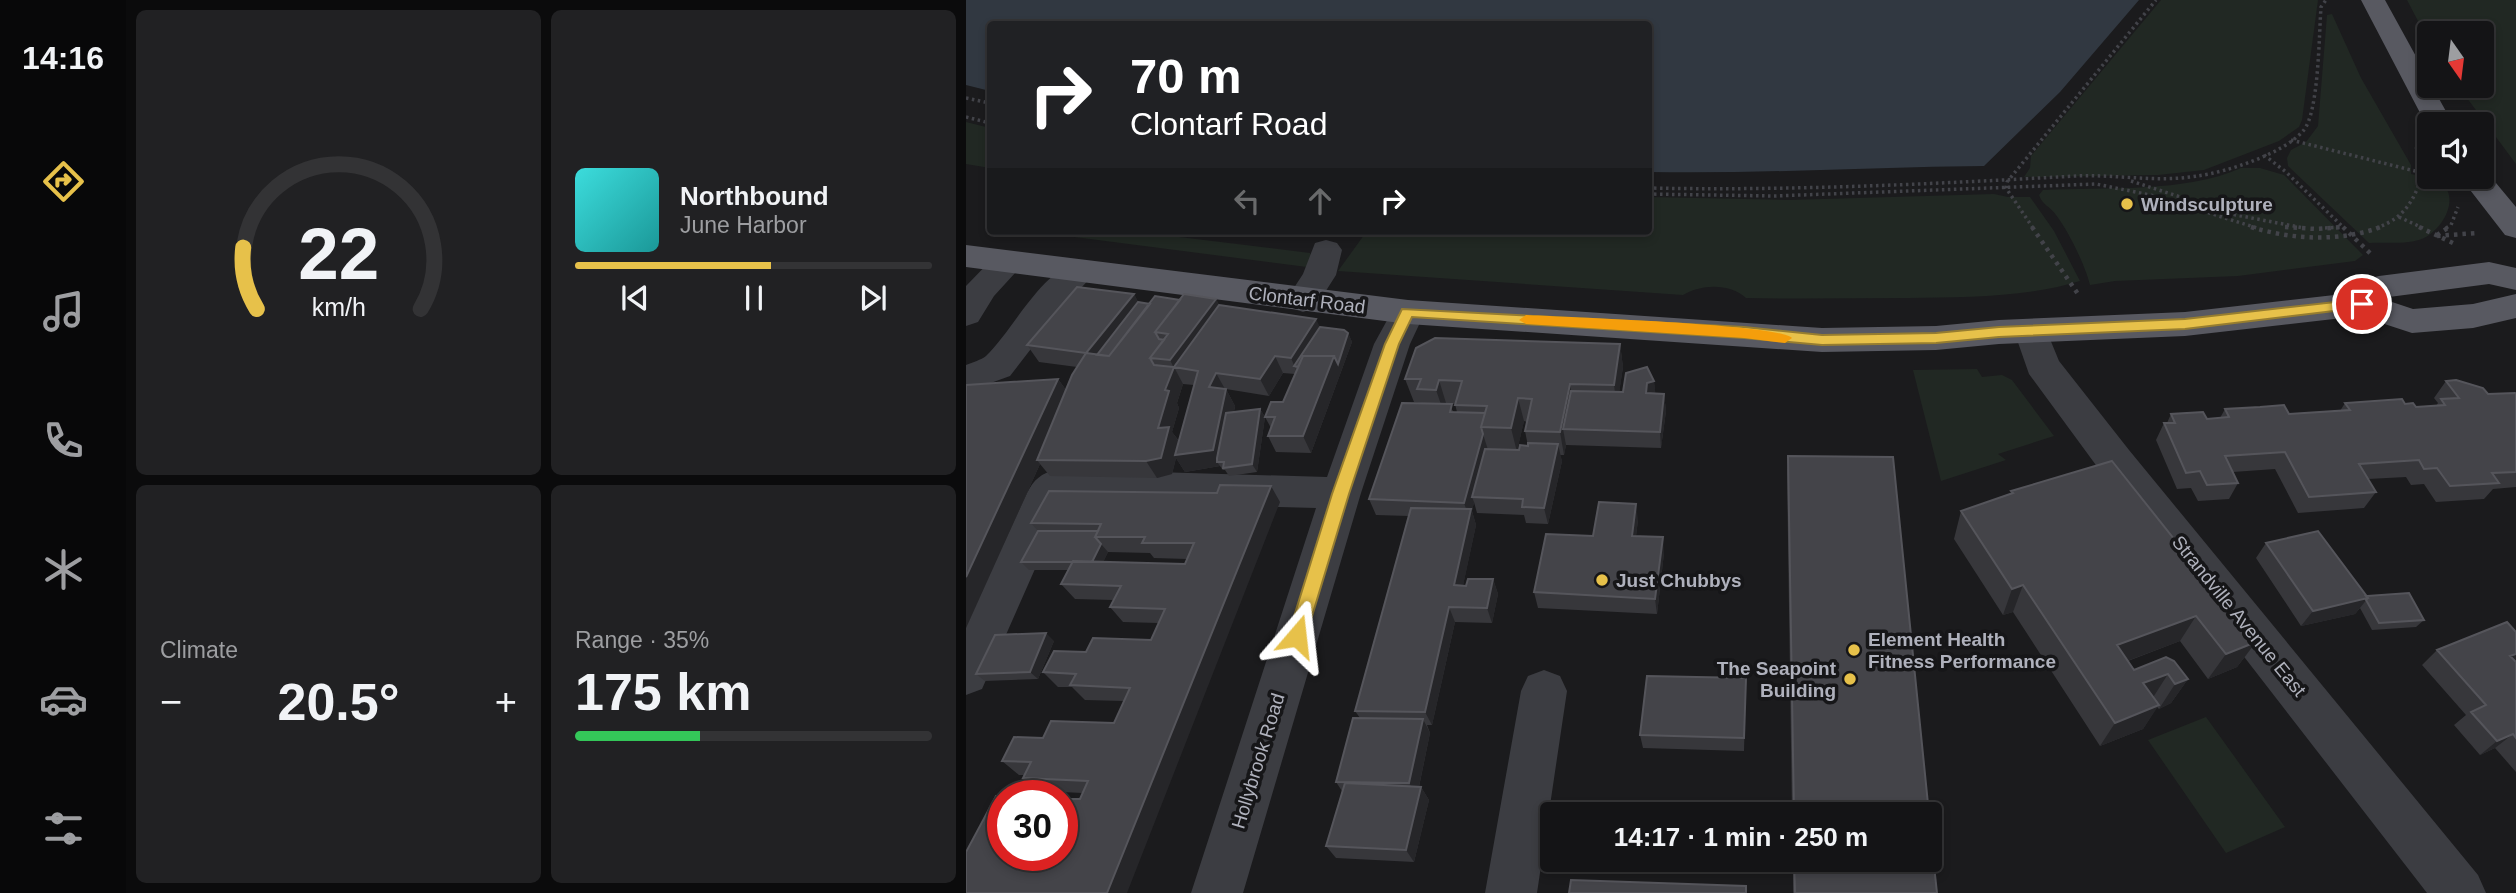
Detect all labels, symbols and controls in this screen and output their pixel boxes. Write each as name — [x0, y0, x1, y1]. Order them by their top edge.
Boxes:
north arrow — [2417, 21, 2494, 98]
map controls — [2417, 21, 2494, 189]
text: 14:16 — [22, 40, 104, 76]
icon: right — [1015, 49, 1106, 140]
text: 70 m — [1130, 49, 1242, 103]
text: Clontarf Road — [1130, 106, 1327, 142]
button: sound — [2417, 112, 2494, 189]
icon: directions — [39, 157, 88, 206]
text: Northbound — [680, 181, 829, 211]
icon: left — [1228, 182, 1266, 220]
icon: ahead — [1301, 182, 1339, 220]
icon: right — [1374, 182, 1412, 220]
place label: Windsculpture — [2141, 194, 2273, 215]
marker: Windsculpture — [2119, 196, 2135, 212]
text: June Harbor — [680, 212, 807, 238]
text: 22 — [298, 213, 379, 294]
pin — [2332, 274, 2392, 334]
icon: previous — [616, 279, 654, 317]
icon: pause — [735, 279, 773, 317]
icon: next — [854, 279, 892, 317]
street label: Clontarf Road — [1248, 282, 1366, 318]
icon: arrive — [2343, 285, 2381, 323]
icon: music — [39, 287, 88, 336]
text: km/h — [311, 293, 366, 321]
icon: phone — [39, 416, 88, 465]
street label: Strandville Avenue East — [2168, 532, 2311, 701]
icon: climate — [39, 545, 88, 594]
place label: Just Chubbys — [1616, 570, 1742, 591]
marker: Just Chubbys — [1594, 572, 1610, 588]
position arrow — [1260, 599, 1334, 673]
text: Range · 35% — [575, 627, 709, 653]
place label: Element Health Fitness Performance — [1868, 629, 2056, 672]
text: Climate — [160, 637, 238, 663]
marker: Element Health Fitness Performance — [1846, 642, 1862, 658]
place label: The Seapoint Building — [1717, 658, 1837, 701]
text: 175 km — [575, 663, 751, 721]
marker: The Seapoint Building — [1842, 671, 1858, 687]
text: 20.5° — [277, 673, 400, 731]
icon: car — [39, 675, 88, 724]
text: − — [160, 681, 182, 723]
text: + — [495, 681, 517, 723]
street label: Hollybrook Road — [1227, 691, 1289, 831]
speed limit sign: 30 — [987, 780, 1078, 871]
icon: filters — [39, 804, 88, 853]
text: 14:17 · 1 min · 250 m — [1614, 822, 1868, 852]

